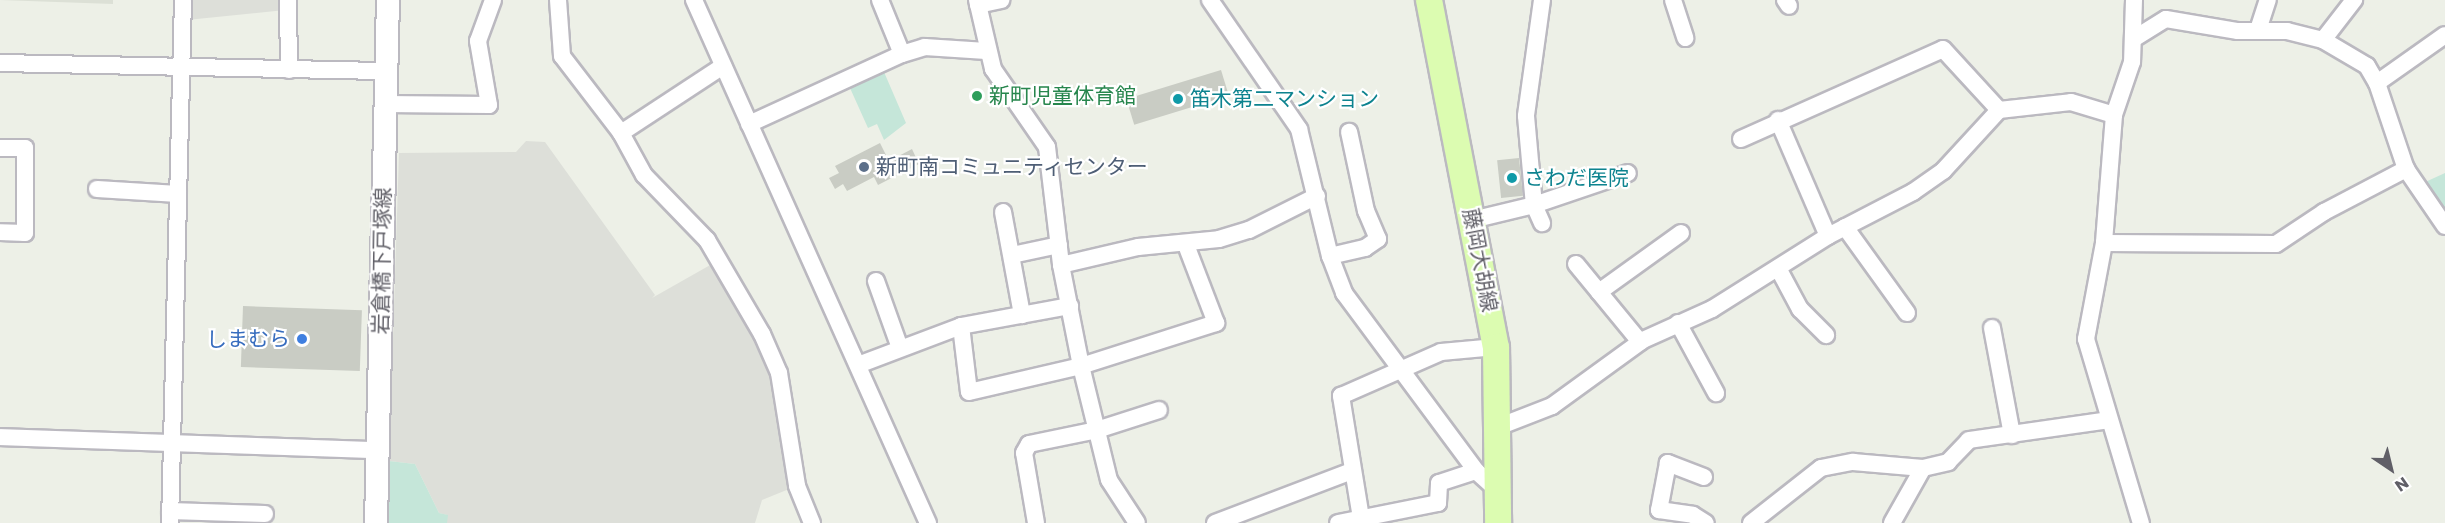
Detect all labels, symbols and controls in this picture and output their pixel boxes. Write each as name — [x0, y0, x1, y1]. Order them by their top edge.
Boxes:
place label: 新町児童体育館 — [989, 83, 1136, 109]
place label: 笛木第二マンション — [1190, 86, 1379, 112]
marker: 新町児童体育館 — [970, 89, 984, 103]
marker: 笛木第二マンション — [1171, 92, 1185, 106]
place label: 新町南コミュニティセンター — [876, 154, 1149, 180]
marker: 新町南コミュニティセンター — [857, 160, 871, 174]
place label: さわだ医院 — [1524, 165, 1629, 191]
marker: さわだ医院 — [1505, 171, 1519, 185]
street label: 岩倉橋下戸塚線 — [368, 187, 396, 335]
street label: 藤岡大胡線 — [1458, 206, 1502, 314]
place label: しまむら — [206, 326, 290, 352]
marker: しまむら — [295, 332, 309, 346]
north arrow — [2361, 439, 2421, 499]
text: N — [2390, 471, 2413, 497]

